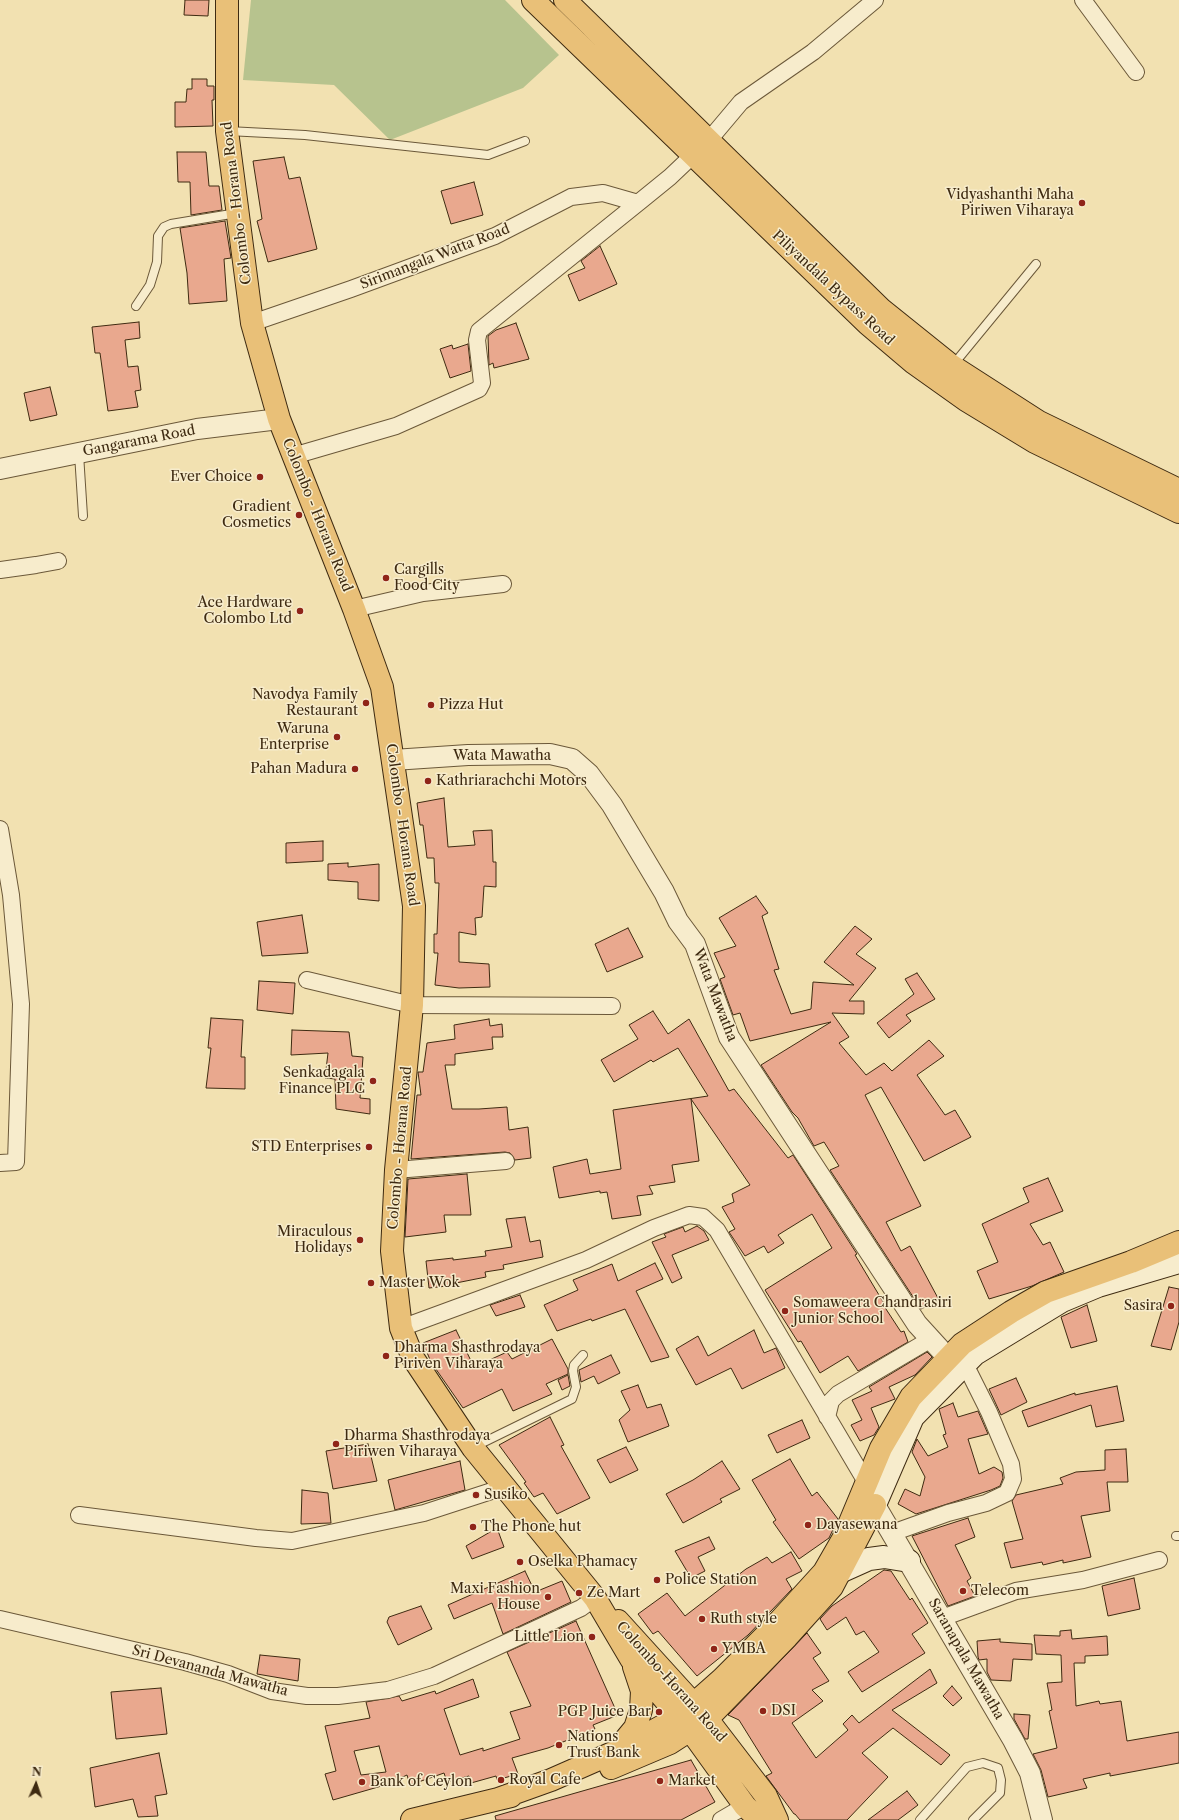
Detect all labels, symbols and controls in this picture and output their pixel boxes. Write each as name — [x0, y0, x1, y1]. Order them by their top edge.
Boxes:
street label: Colombo - Horana Road — [219, 121, 255, 285]
place label: Vidyashanthi Maha Piriwen Viharaya — [946, 187, 1074, 220]
marker: Vidyashanthi Maha Piriwen Viharaya — [1077, 198, 1087, 208]
street label: Sirimangala Watta Road — [358, 221, 512, 293]
street label: Piliyandala Bypass Road — [769, 227, 897, 349]
street label: Gangarama Road — [81, 422, 197, 460]
street label: Colombo - Horana Road — [278, 436, 356, 594]
place label: Ever Choice — [170, 469, 252, 485]
marker: Ever Choice — [255, 472, 265, 482]
place label: Gradient Cosmetics — [222, 499, 291, 532]
marker: Gradient Cosmetics — [294, 510, 304, 520]
place label: Cargills Food City — [394, 562, 460, 594]
marker: Cargills Food City — [381, 573, 391, 583]
place label: Ace Hardware Colombo Ltd — [197, 595, 292, 628]
marker: Ace Hardware Colombo Ltd — [295, 606, 305, 616]
place label: Navodya Family Restaurant — [252, 687, 358, 720]
place label: Pizza Hut — [439, 697, 503, 713]
marker: Navodya Family Restaurant — [361, 698, 371, 708]
marker: Pizza Hut — [426, 700, 436, 710]
place label: Waruna Enterprise — [259, 721, 329, 754]
marker: Waruna Enterprise — [332, 732, 342, 742]
street label: Colombo - Horana Road — [382, 743, 422, 907]
street label: Wata Mawatha — [453, 748, 551, 764]
place label: Pahan Madura — [250, 761, 347, 777]
marker: Pahan Madura — [350, 764, 360, 774]
place label: Kathriarachchi Motors — [436, 773, 587, 789]
marker: Kathriarachchi Motors — [423, 776, 433, 786]
street label: Wata Mawatha — [690, 946, 740, 1044]
place label: Senkadagala Finance PLC — [279, 1065, 365, 1098]
street label: Colombo - Horana Road — [384, 1066, 416, 1230]
marker: Senkadagala Finance PLC — [368, 1076, 378, 1086]
place label: STD Enterprises — [251, 1139, 361, 1155]
marker: STD Enterprises — [364, 1142, 374, 1152]
place label: Miraculous Holidays — [277, 1224, 352, 1256]
marker: Miraculous Holidays — [355, 1235, 365, 1245]
place label: Master Wok — [379, 1275, 460, 1291]
marker: Master Wok — [366, 1278, 376, 1288]
place label: Somaweera Chandrasiri Junior School — [793, 1295, 952, 1328]
place label: Sasira — [1124, 1298, 1163, 1314]
marker: Sasira — [1166, 1301, 1176, 1311]
marker: Somaweera Chandrasiri Junior School — [780, 1306, 790, 1316]
place label: Dharma Shasthrodaya Piriven Viharaya — [394, 1340, 540, 1372]
marker: Dharma Shasthrodaya Piriven Viharaya — [381, 1351, 391, 1361]
place label: Dharma Shasthrodaya Piriwen Viharaya — [344, 1428, 490, 1460]
marker: Dharma Shasthrodaya Piriwen Viharaya — [331, 1439, 341, 1449]
place label: Susiko — [484, 1487, 528, 1503]
marker: Susiko — [471, 1490, 481, 1500]
place label: Dayasewana — [816, 1517, 898, 1533]
place label: The Phone hut — [481, 1519, 581, 1535]
marker: Dayasewana — [803, 1520, 813, 1530]
marker: The Phone hut — [468, 1522, 478, 1532]
place label: Oselka Phamacy — [528, 1554, 637, 1570]
marker: Oselka Phamacy — [515, 1557, 525, 1567]
place label: Police Station — [665, 1572, 757, 1588]
marker: Police Station — [652, 1575, 662, 1585]
place label: Maxi Fashion House — [450, 1581, 540, 1614]
place label: Telecom — [971, 1583, 1029, 1599]
place label: Ze Mart — [587, 1585, 640, 1601]
marker: Telecom — [958, 1586, 968, 1596]
marker: Ze Mart — [574, 1588, 584, 1598]
marker: Maxi Fashion House — [543, 1592, 553, 1602]
street label: Saranapala Mawatha — [924, 1595, 1008, 1723]
place label: Ruth style — [710, 1611, 777, 1627]
marker: Ruth style — [697, 1614, 707, 1624]
street label: Colombo-Horana Road — [612, 1618, 730, 1746]
place label: Little Lion — [514, 1629, 584, 1645]
marker: Little Lion — [587, 1632, 597, 1642]
place label: YMBA — [722, 1641, 766, 1657]
street label: Sri Devananda Mawatha — [130, 1642, 290, 1700]
marker: YMBA — [709, 1644, 719, 1654]
place label: DSI — [771, 1703, 796, 1719]
place label: PGP Juice Bar — [558, 1704, 651, 1720]
marker: DSI — [758, 1706, 768, 1716]
marker: PGP Juice Bar — [654, 1707, 664, 1717]
place label: Nations Trust Bank — [567, 1729, 640, 1762]
marker: Nations Trust Bank — [554, 1740, 564, 1750]
north arrow — [16, 1764, 56, 1804]
text: N — [31, 1765, 42, 1779]
place label: Royal Cafe — [509, 1772, 581, 1788]
place label: Market — [668, 1773, 716, 1789]
place label: Bank of Ceylon — [370, 1774, 473, 1790]
marker: Royal Cafe — [496, 1775, 506, 1785]
marker: Market — [655, 1776, 665, 1786]
marker: Bank of Ceylon — [357, 1777, 367, 1787]

